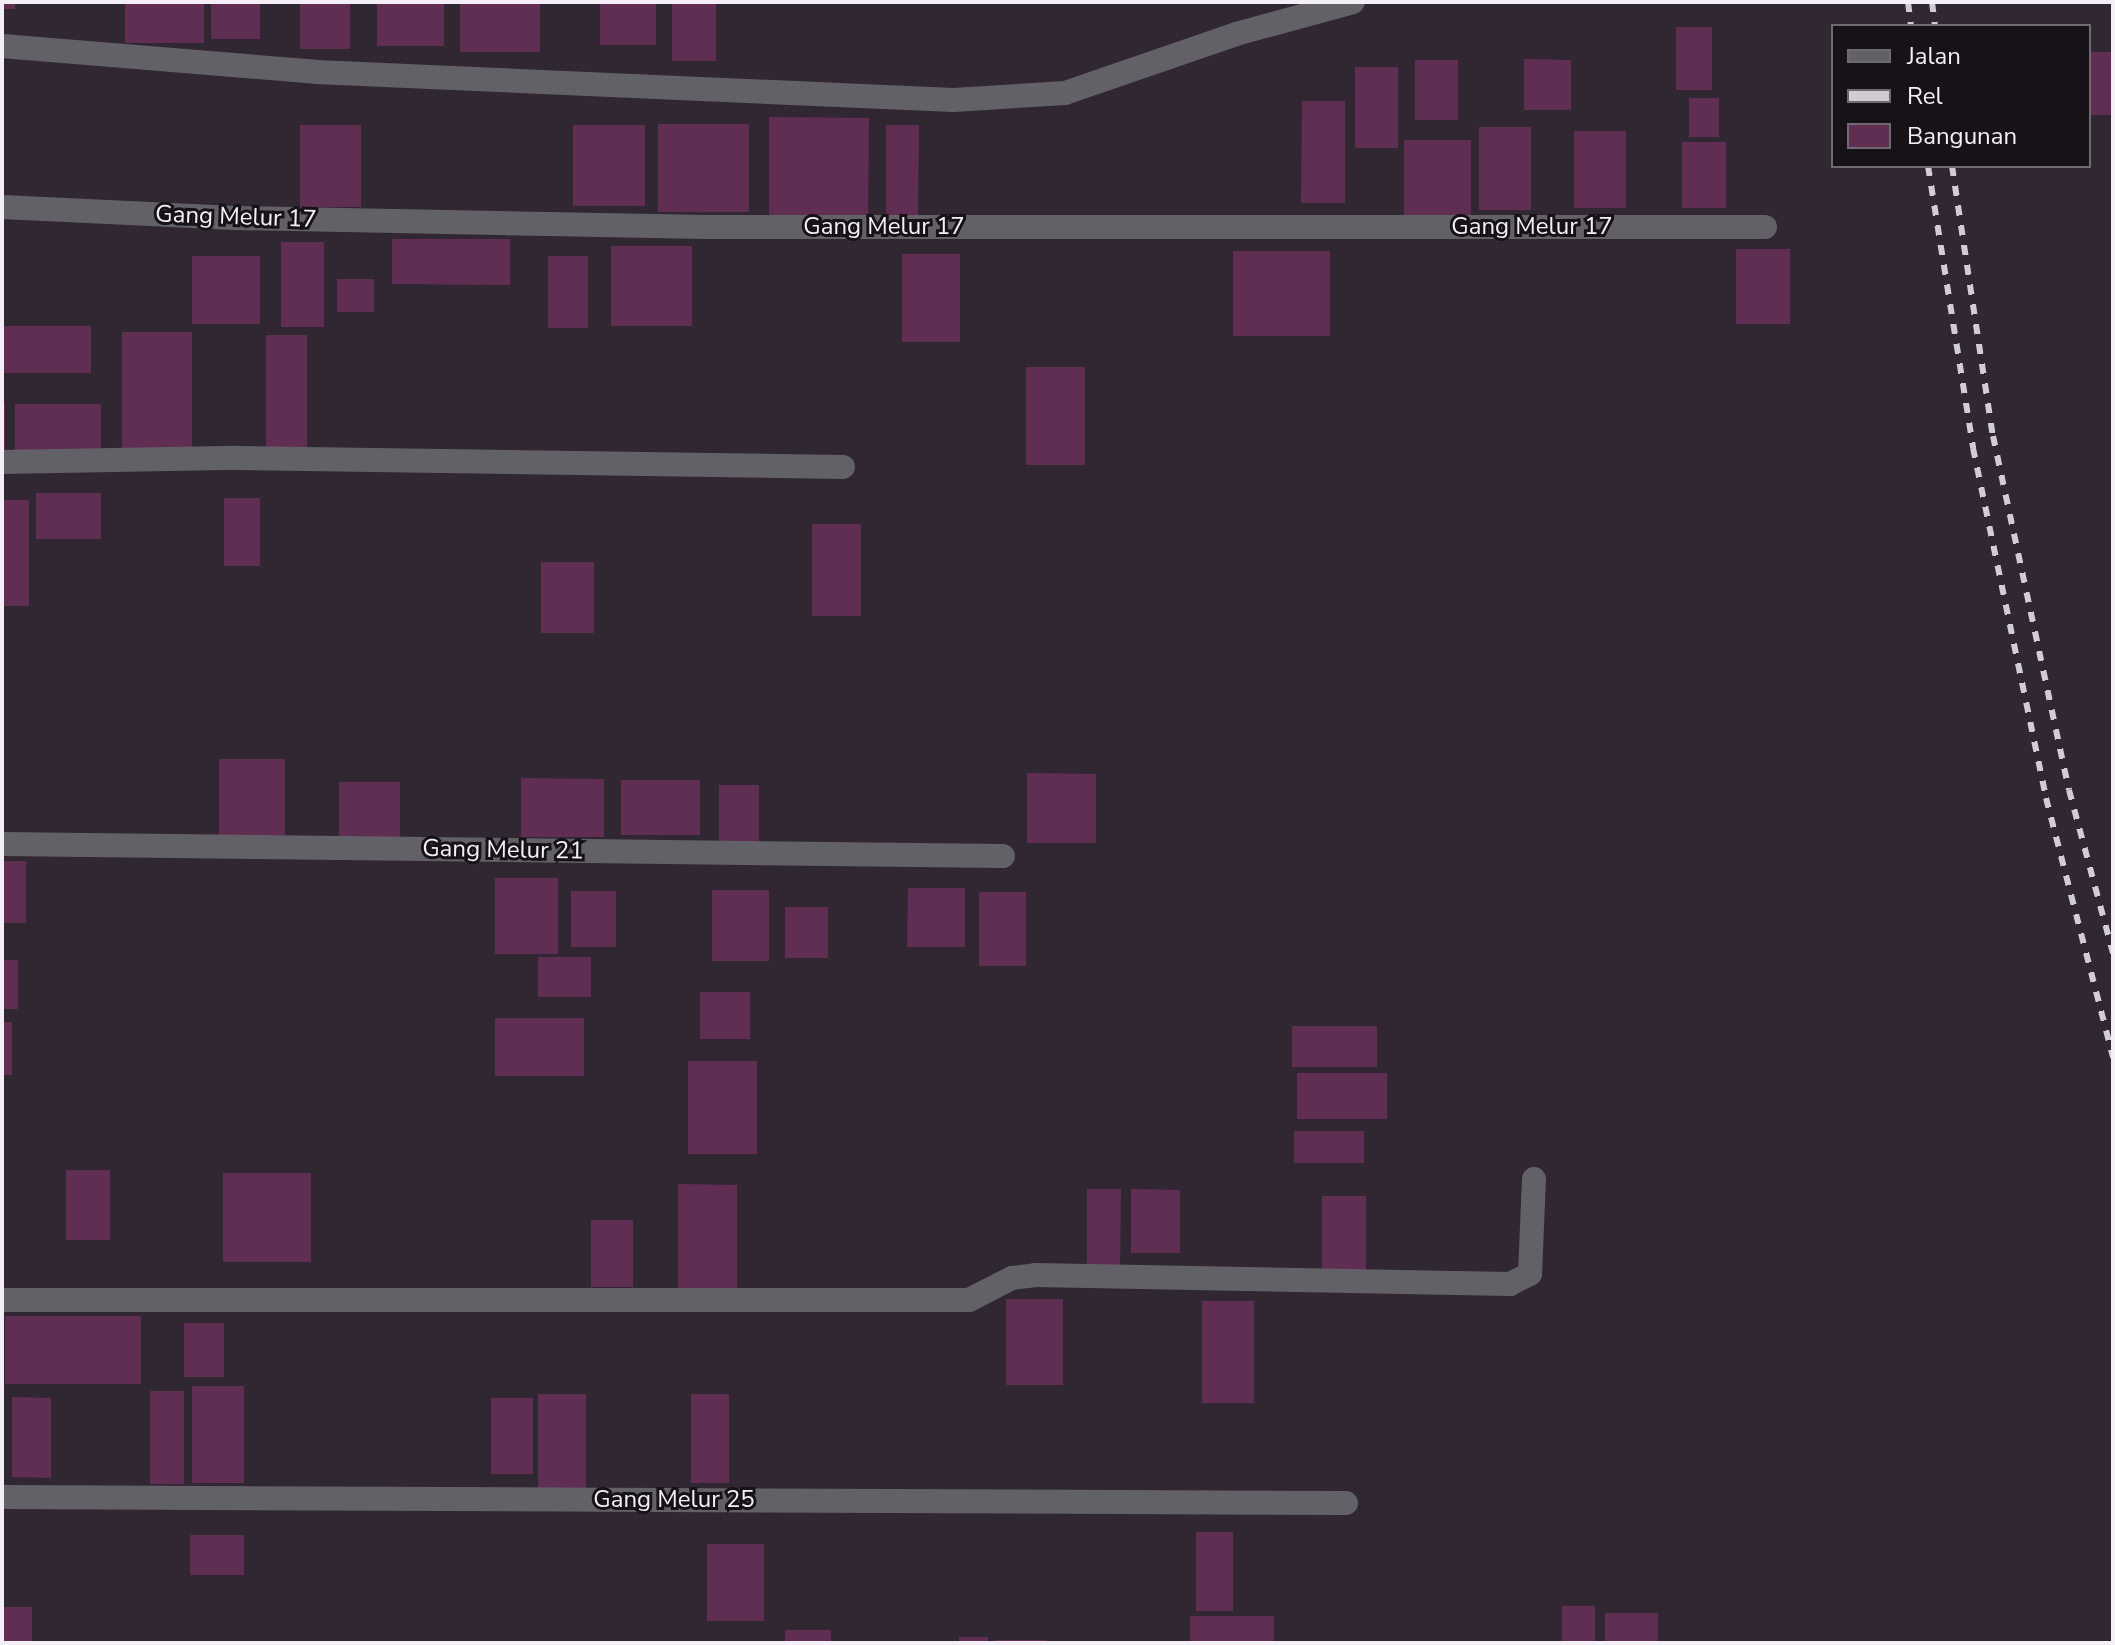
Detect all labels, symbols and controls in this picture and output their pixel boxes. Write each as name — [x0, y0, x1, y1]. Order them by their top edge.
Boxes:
legend — [1831, 24, 2091, 168]
text: Jalan — [1907, 40, 1961, 72]
text: Rel — [1907, 80, 1943, 112]
text: Bangunan — [1907, 120, 2017, 152]
street label: Gang Melur 17 — [155, 200, 317, 234]
street label: Gang Melur 17 — [803, 213, 965, 241]
street label: Gang Melur 17 — [1451, 213, 1613, 241]
street label: Gang Melur 21 — [422, 834, 584, 866]
street label: Gang Melur 25 — [593, 1486, 755, 1514]

